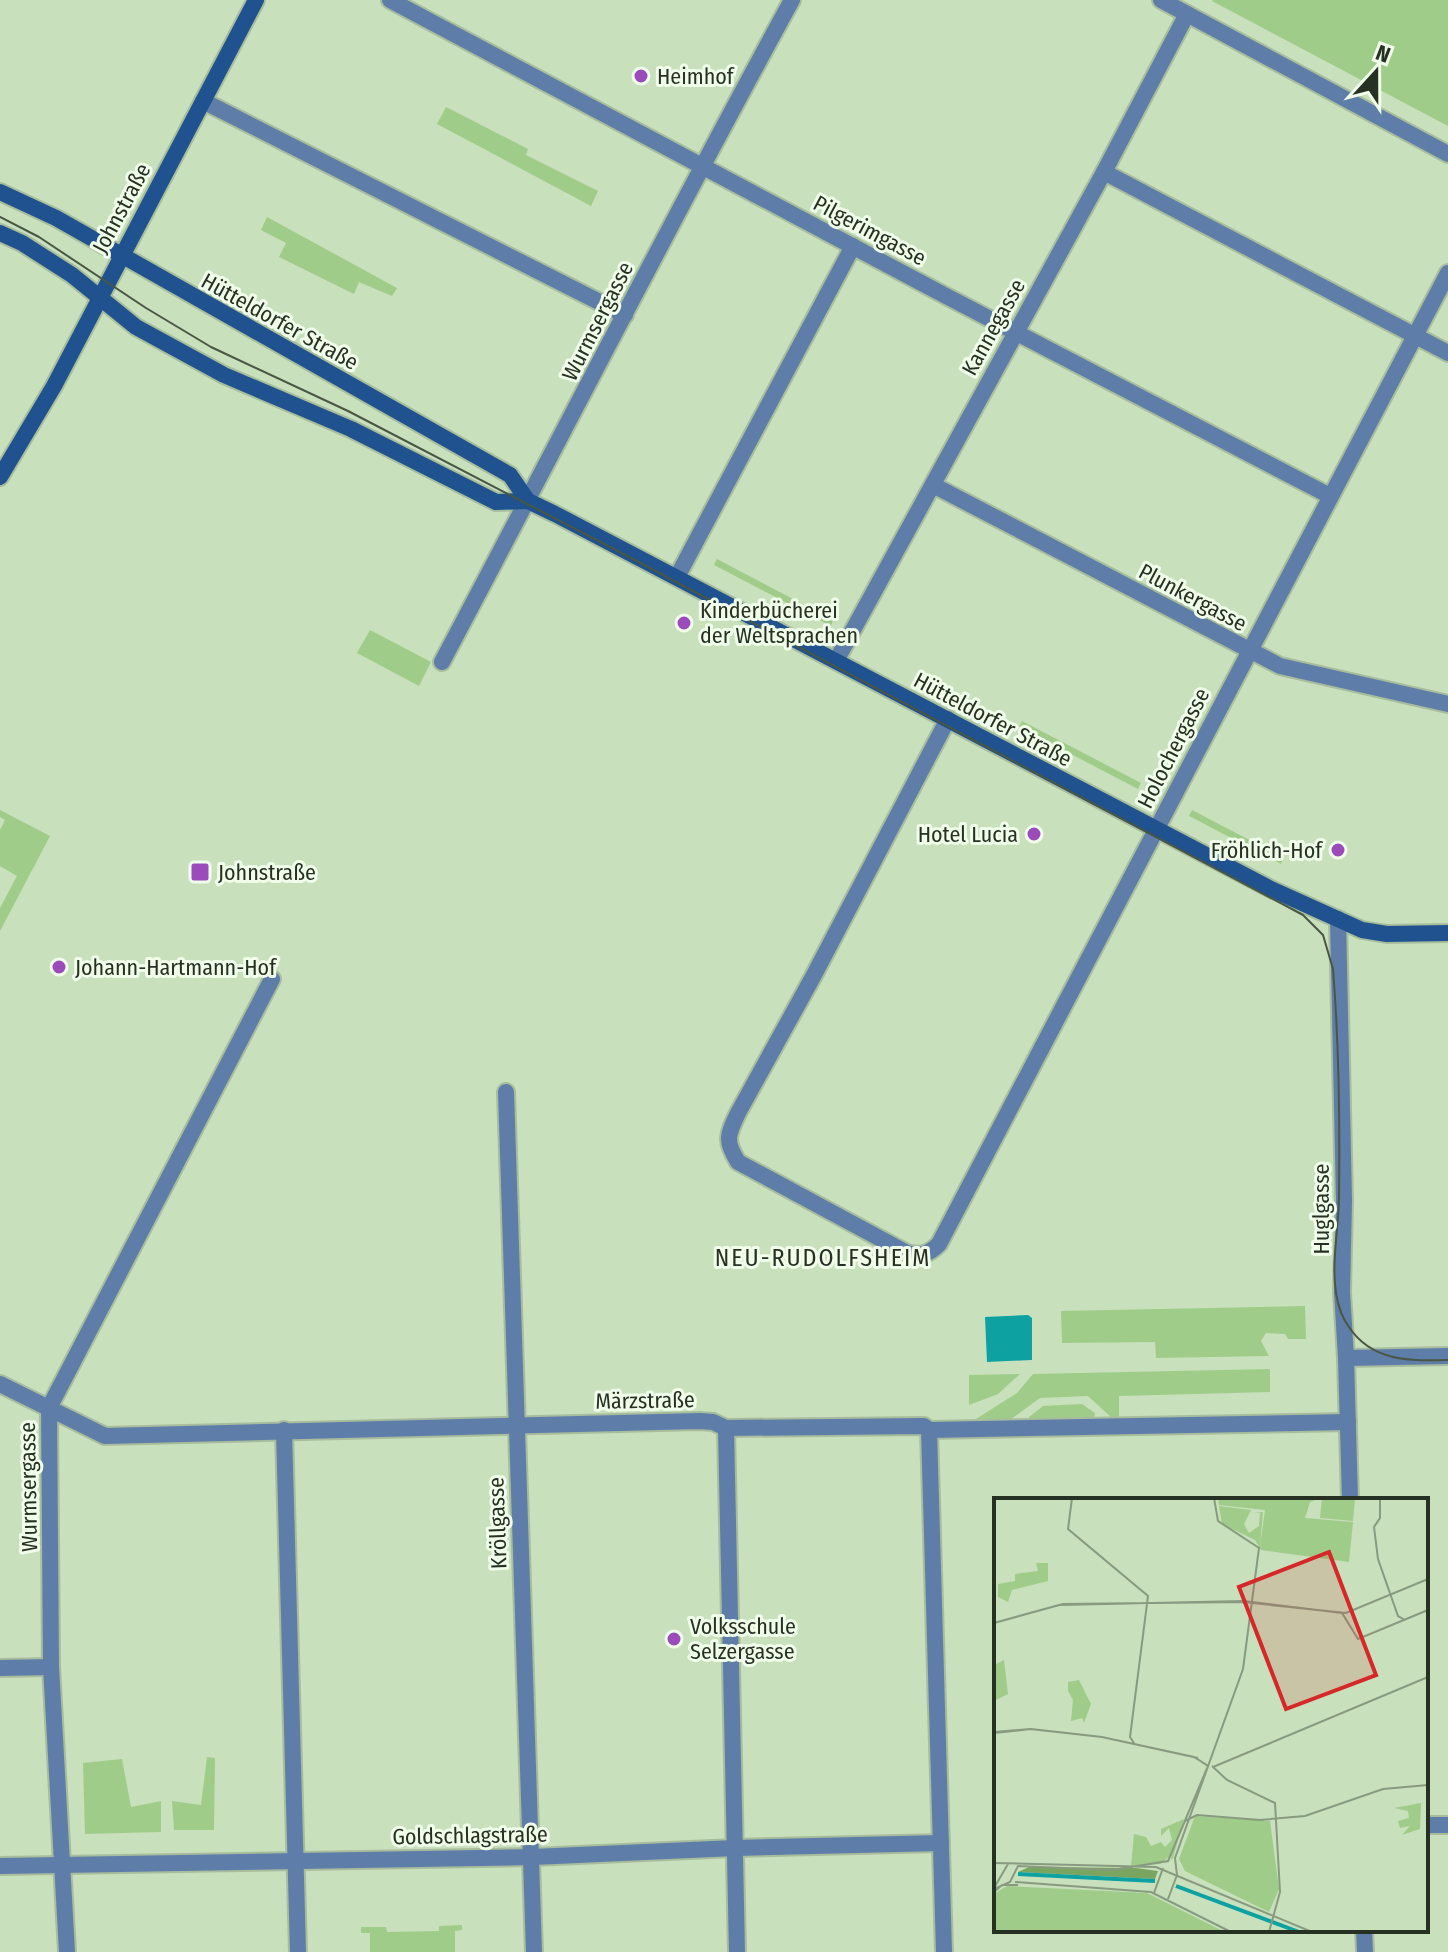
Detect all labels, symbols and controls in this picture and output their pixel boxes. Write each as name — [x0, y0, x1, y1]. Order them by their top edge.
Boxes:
north arrow — [1336, 32, 1416, 112]
text: N — [1372, 39, 1394, 69]
place label: Heimhof — [657, 63, 735, 90]
marker: Heimhof — [632, 67, 650, 85]
street label: Johnstraße — [87, 159, 156, 258]
street label: Pilgerimgasse — [809, 189, 931, 271]
street label: Wurmsergasse — [556, 257, 639, 385]
street label: Hütteldorfer Straße — [197, 267, 363, 376]
street label: Kannegasse — [956, 274, 1031, 380]
street label: Plunkergasse — [1134, 558, 1251, 637]
place label: Kinderbücherei der Weltsprachen — [700, 597, 858, 649]
marker: Kinderbücherei der Weltsprachen — [675, 614, 693, 632]
street label: Hütteldorfer Straße — [909, 666, 1076, 773]
street label: Holochergasse — [1132, 684, 1215, 813]
place label: Hotel Lucia — [918, 821, 1018, 848]
marker: Hotel Lucia — [1025, 825, 1043, 843]
place label: Fröhlich-Hof — [1211, 837, 1323, 864]
marker: Fröhlich-Hof — [1329, 841, 1347, 859]
place label: Johnstraße — [218, 859, 316, 886]
marker: Johnstraße — [189, 861, 211, 883]
place label: Johann-Hartmann-Hof — [75, 954, 277, 981]
marker: Johann-Hartmann-Hof — [50, 958, 68, 976]
street label: Huglgasse — [1308, 1164, 1335, 1254]
district label: NEU-RUDOLFSHEIM — [715, 1244, 931, 1272]
street label: Märzstraße — [595, 1386, 695, 1415]
street label: Wurmsergasse — [14, 1422, 43, 1552]
street label: Kröllgasse — [482, 1477, 513, 1569]
inset map — [994, 1498, 1428, 1932]
place label: Volksschule Selzergasse — [690, 1613, 796, 1665]
marker: Volksschule Selzergasse — [665, 1630, 683, 1648]
street label: Goldschlagstraße — [392, 1821, 548, 1850]

